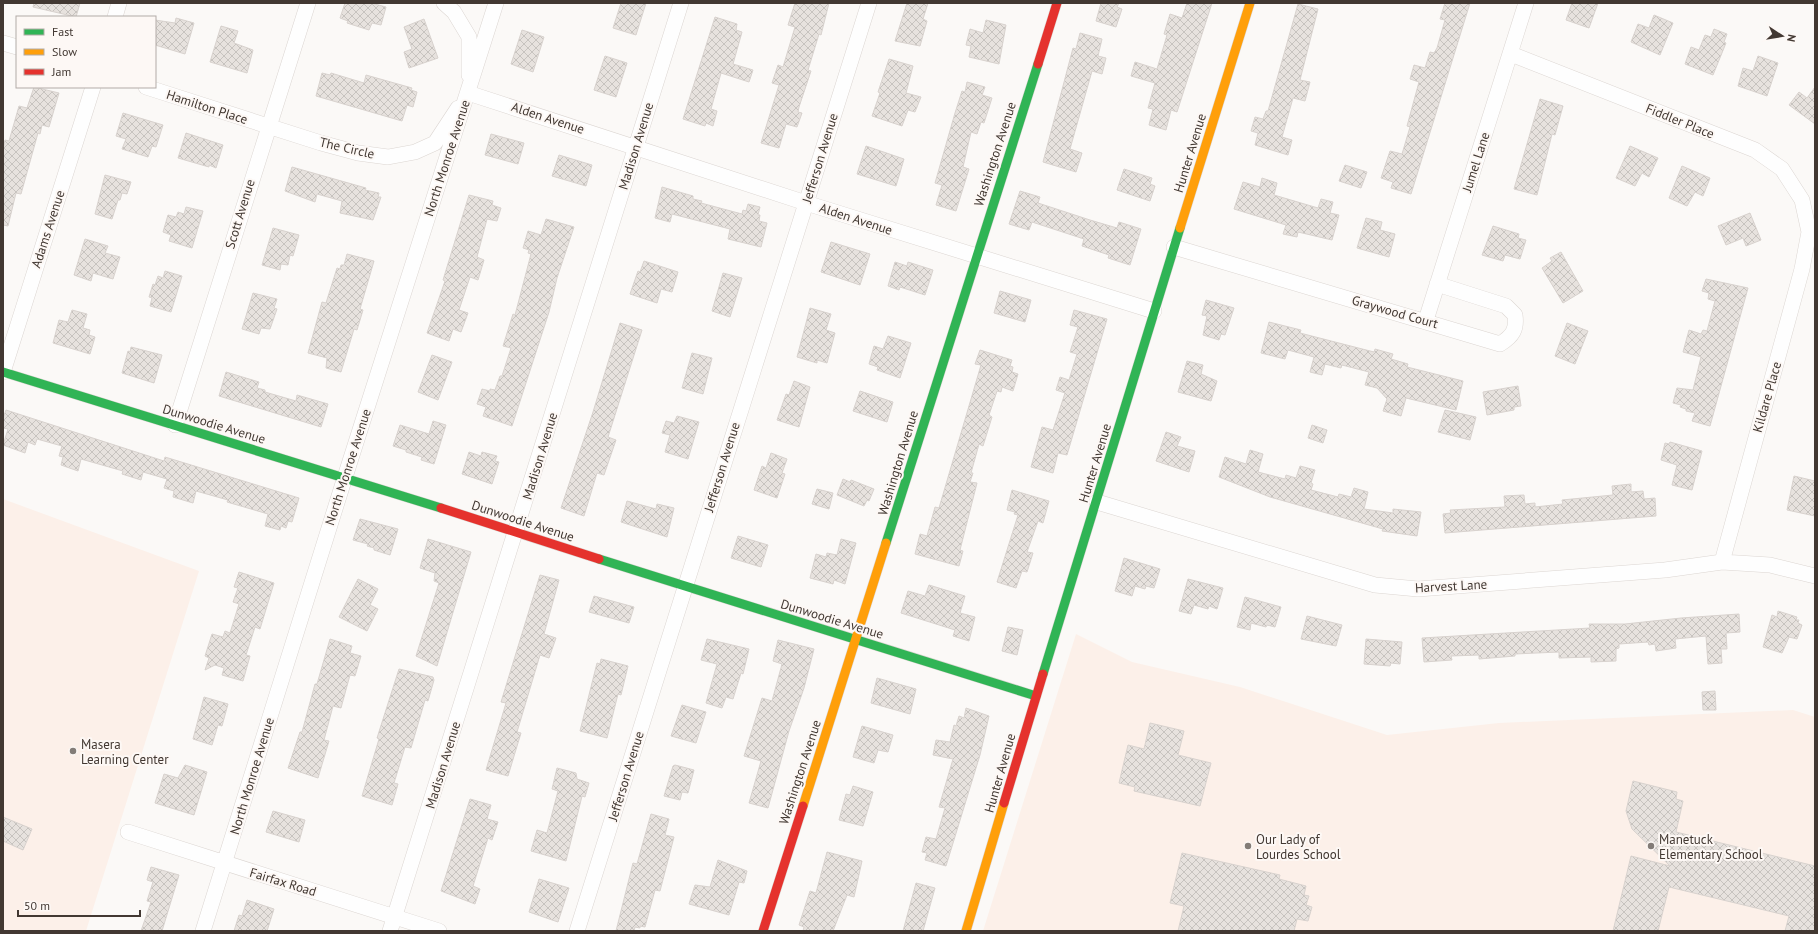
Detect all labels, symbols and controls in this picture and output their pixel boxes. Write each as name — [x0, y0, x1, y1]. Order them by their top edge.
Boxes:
legend — [16, 16, 156, 88]
north arrow — [1762, 16, 1802, 56]
text: Fast — [52, 24, 73, 39]
text: N — [1784, 33, 1799, 43]
text: Slow — [52, 44, 77, 59]
text: Jam — [51, 64, 71, 79]
street label: Hamilton Place — [164, 86, 250, 128]
street label: North Monroe Avenue — [420, 98, 474, 218]
street label: Alden Avenue — [509, 98, 587, 138]
street label: Madison Avenue — [615, 100, 657, 192]
street label: Washington Avenue — [970, 100, 1020, 208]
street label: Fiddler Place — [1643, 100, 1717, 142]
street label: Jefferson Avenue — [798, 111, 842, 206]
street label: Hunter Avenue — [1170, 111, 1210, 195]
street label: Jumel Lane — [1458, 130, 1494, 195]
street label: The Circle — [318, 133, 376, 163]
street label: Scott Avenue — [221, 177, 259, 251]
street label: Adams Avenue — [27, 188, 69, 270]
street label: Alden Avenue — [817, 199, 895, 239]
street label: Graywood Court — [1350, 292, 1441, 333]
street label: Kildare Place — [1749, 360, 1785, 434]
street label: Dunwoodie Avenue — [160, 400, 268, 448]
street label: North Monroe Avenue — [321, 407, 375, 527]
street label: Washington Avenue — [874, 408, 922, 518]
street label: Madison Avenue — [519, 410, 561, 502]
street label: Jefferson Avenue — [700, 420, 744, 515]
street label: Hunter Avenue — [1075, 421, 1115, 505]
street label: Dunwoodie Avenue — [470, 496, 576, 546]
street label: Harvest Lane — [1414, 576, 1488, 596]
street label: Dunwoodie Avenue — [778, 595, 886, 643]
street label: North Monroe Avenue — [226, 715, 278, 837]
street label: Washington Avenue — [775, 718, 825, 826]
street label: Madison Avenue — [422, 719, 464, 811]
street label: Jefferson Avenue — [604, 729, 648, 824]
street label: Hunter Avenue — [981, 731, 1019, 815]
place label: Masera Learning Center — [81, 736, 169, 768]
marker: Masera Learning Center — [68, 746, 78, 756]
place label: Our Lady of Lourdes School — [1256, 831, 1341, 863]
place label: Manetuck Elementary School — [1659, 831, 1763, 863]
marker: Our Lady of Lourdes School — [1243, 841, 1253, 851]
marker: Manetuck Elementary School — [1646, 841, 1656, 851]
street label: Fairfax Road — [248, 864, 318, 900]
scale bar — [18, 892, 140, 918]
text: 50 m — [24, 898, 50, 913]

